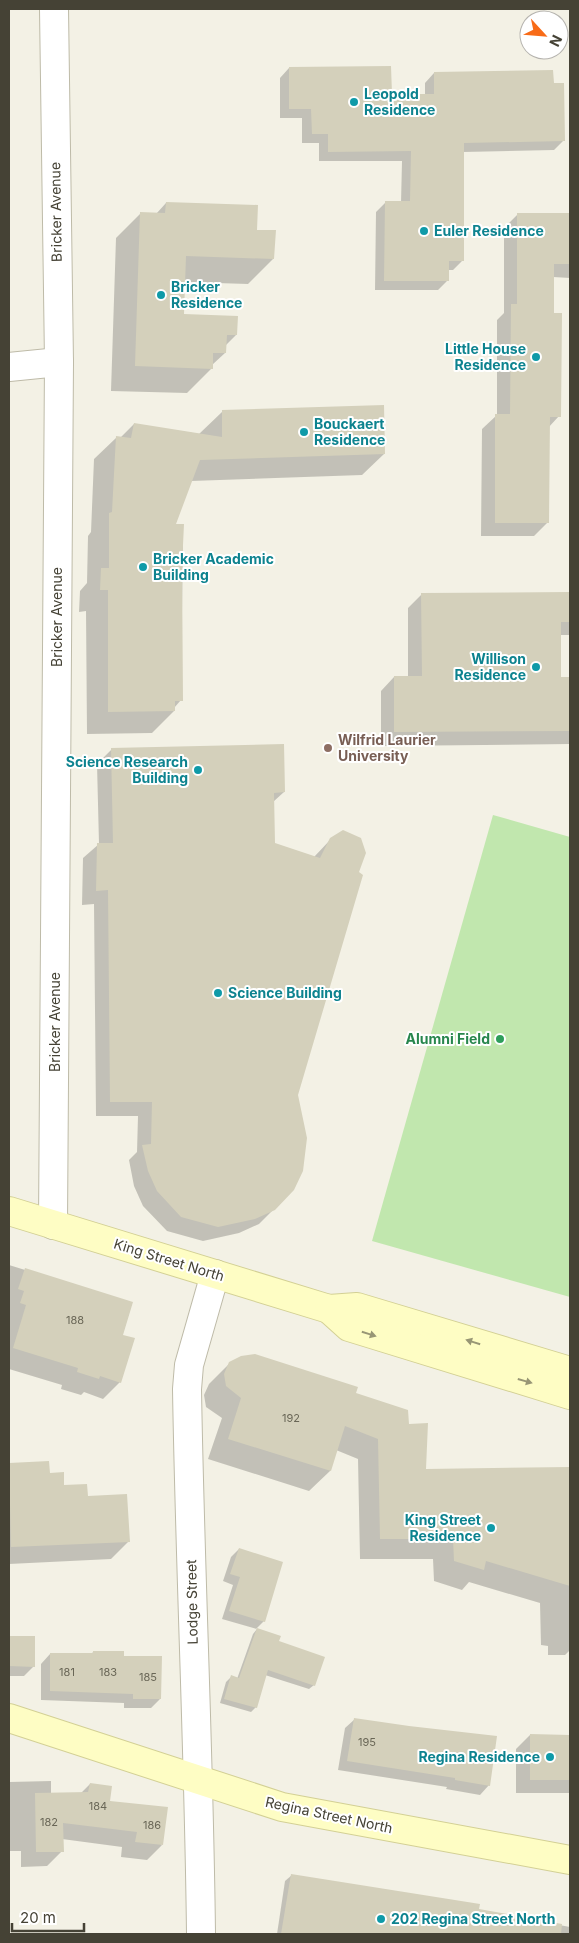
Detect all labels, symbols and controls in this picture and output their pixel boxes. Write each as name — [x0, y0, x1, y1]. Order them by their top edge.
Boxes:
north arrow — [519, 10, 569, 60]
text: N — [546, 32, 566, 49]
place label: Leopold Residence — [364, 85, 435, 118]
marker: Leopold Residence — [348, 96, 360, 108]
street label: Bricker Avenue — [46, 162, 65, 262]
place label: Euler Residence — [434, 222, 544, 239]
marker: Euler Residence — [418, 225, 430, 237]
place label: Bricker Residence — [171, 278, 242, 311]
marker: Bricker Residence — [155, 289, 167, 301]
place label: Little House Residence — [445, 340, 526, 373]
marker: Little House Residence — [530, 351, 542, 363]
place label: Bouckaert Residence — [314, 415, 385, 448]
marker: Bouckaert Residence — [298, 426, 310, 438]
place label: Bricker Academic Building — [153, 550, 274, 583]
marker: Bricker Academic Building — [137, 561, 149, 573]
street label: Bricker Avenue — [48, 567, 65, 667]
place label: Willison Residence — [455, 650, 526, 683]
marker: Willison Residence — [530, 661, 542, 673]
place label: Wilfrid Laurier University — [338, 731, 436, 764]
marker: Wilfrid Laurier University — [322, 742, 334, 754]
place label: Science Research Building — [66, 753, 188, 786]
marker: Science Research Building — [192, 764, 204, 776]
street label: Bricker Avenue — [46, 972, 63, 1072]
place label: Science Building — [228, 984, 342, 1001]
marker: Science Building — [212, 987, 224, 999]
place label: Alumni Field — [405, 1030, 490, 1047]
marker: Alumni Field — [494, 1033, 506, 1045]
street label: King Street North — [112, 1235, 226, 1284]
house number: 188 — [66, 1313, 84, 1327]
one-way arrow — [362, 1330, 377, 1338]
one-way arrow — [466, 1337, 481, 1345]
one-way arrow — [517, 1377, 532, 1385]
house number: 192 — [282, 1411, 300, 1425]
place label: King Street Residence — [405, 1511, 481, 1544]
marker: King Street Residence — [485, 1522, 497, 1534]
street label: Lodge Street — [182, 1559, 201, 1645]
house number: 181 — [59, 1665, 75, 1679]
house number: 183 — [99, 1665, 117, 1679]
house number: 185 — [139, 1670, 157, 1684]
house number: 195 — [358, 1735, 376, 1749]
place label: Regina Residence — [418, 1748, 540, 1765]
marker: Regina Residence — [544, 1751, 556, 1763]
street label: Regina Street North — [264, 1793, 394, 1836]
house number: 184 — [89, 1799, 107, 1813]
house number: 182 — [40, 1815, 58, 1829]
house number: 186 — [143, 1818, 161, 1832]
scale bar — [12, 1900, 85, 1932]
text: 20 m — [20, 1908, 56, 1927]
place label: 202 Regina Street North — [391, 1910, 555, 1927]
marker: 202 Regina Street North — [375, 1913, 387, 1925]

